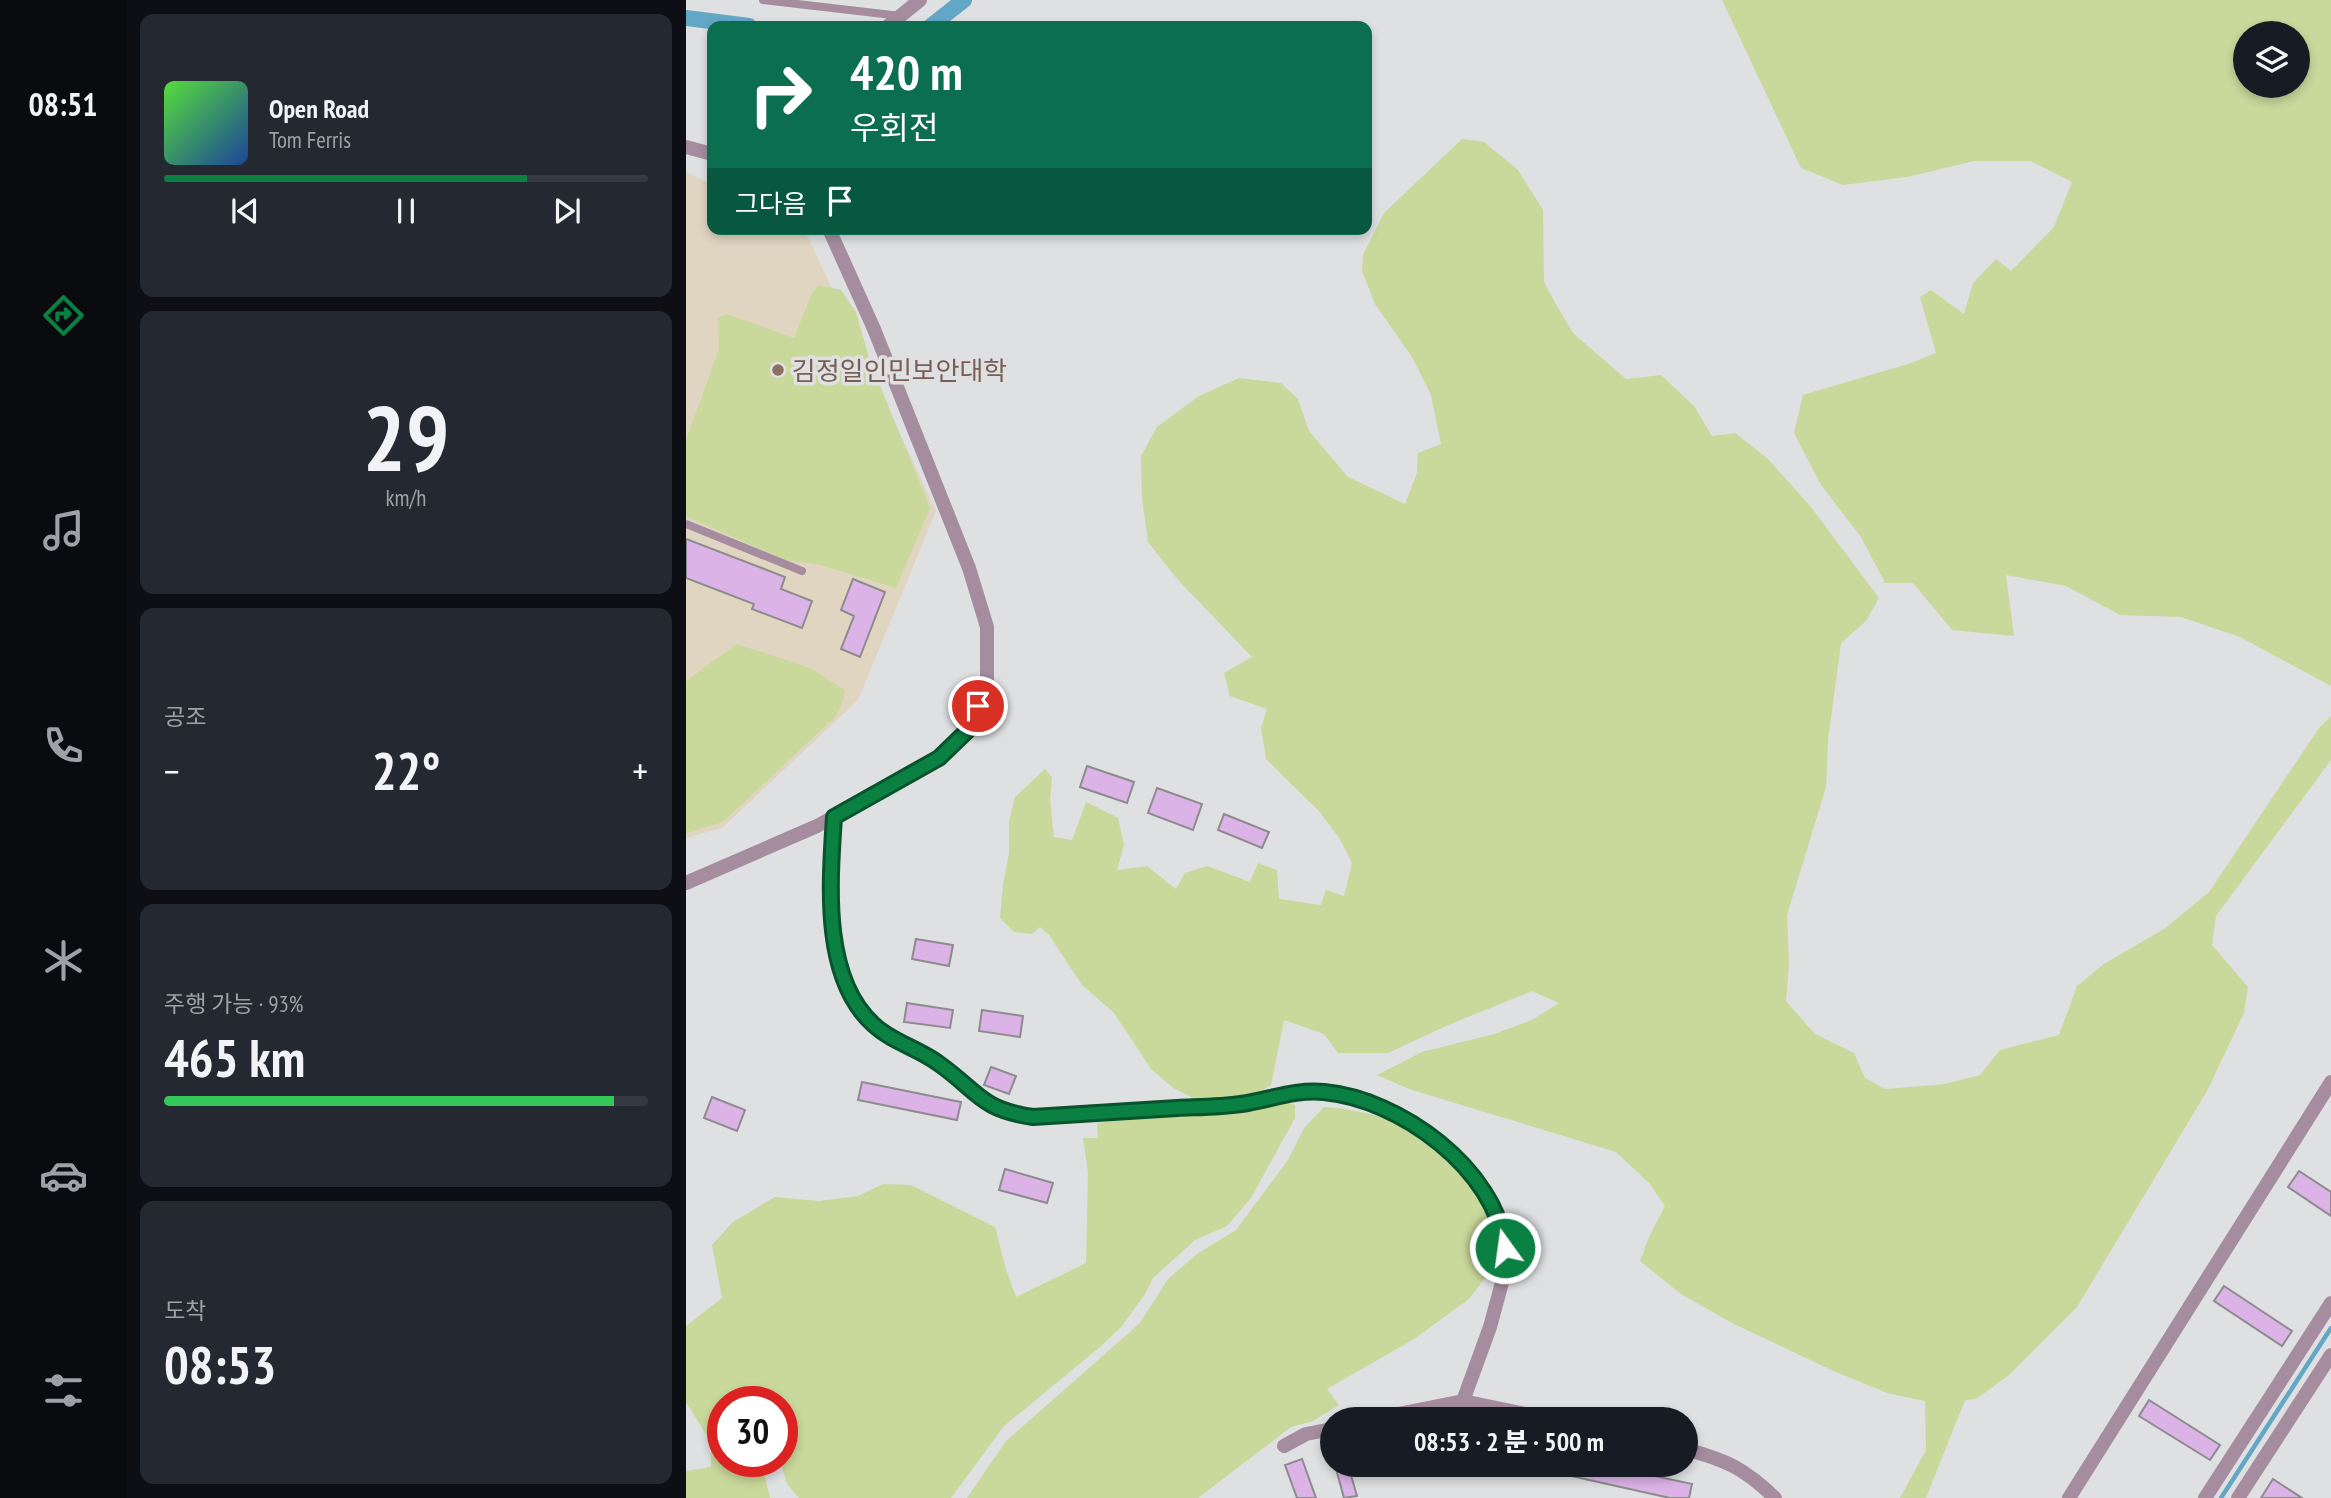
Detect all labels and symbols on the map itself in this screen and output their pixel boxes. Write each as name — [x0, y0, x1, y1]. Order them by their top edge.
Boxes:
place label: 김정일인민보안대학 — [792, 354, 1007, 387]
marker: 김정일인민보안대학 — [770, 362, 786, 378]
pin — [948, 676, 1008, 736]
position arrow — [1468, 1211, 1542, 1285]
speed limit sign: 30 — [707, 1386, 798, 1477]

